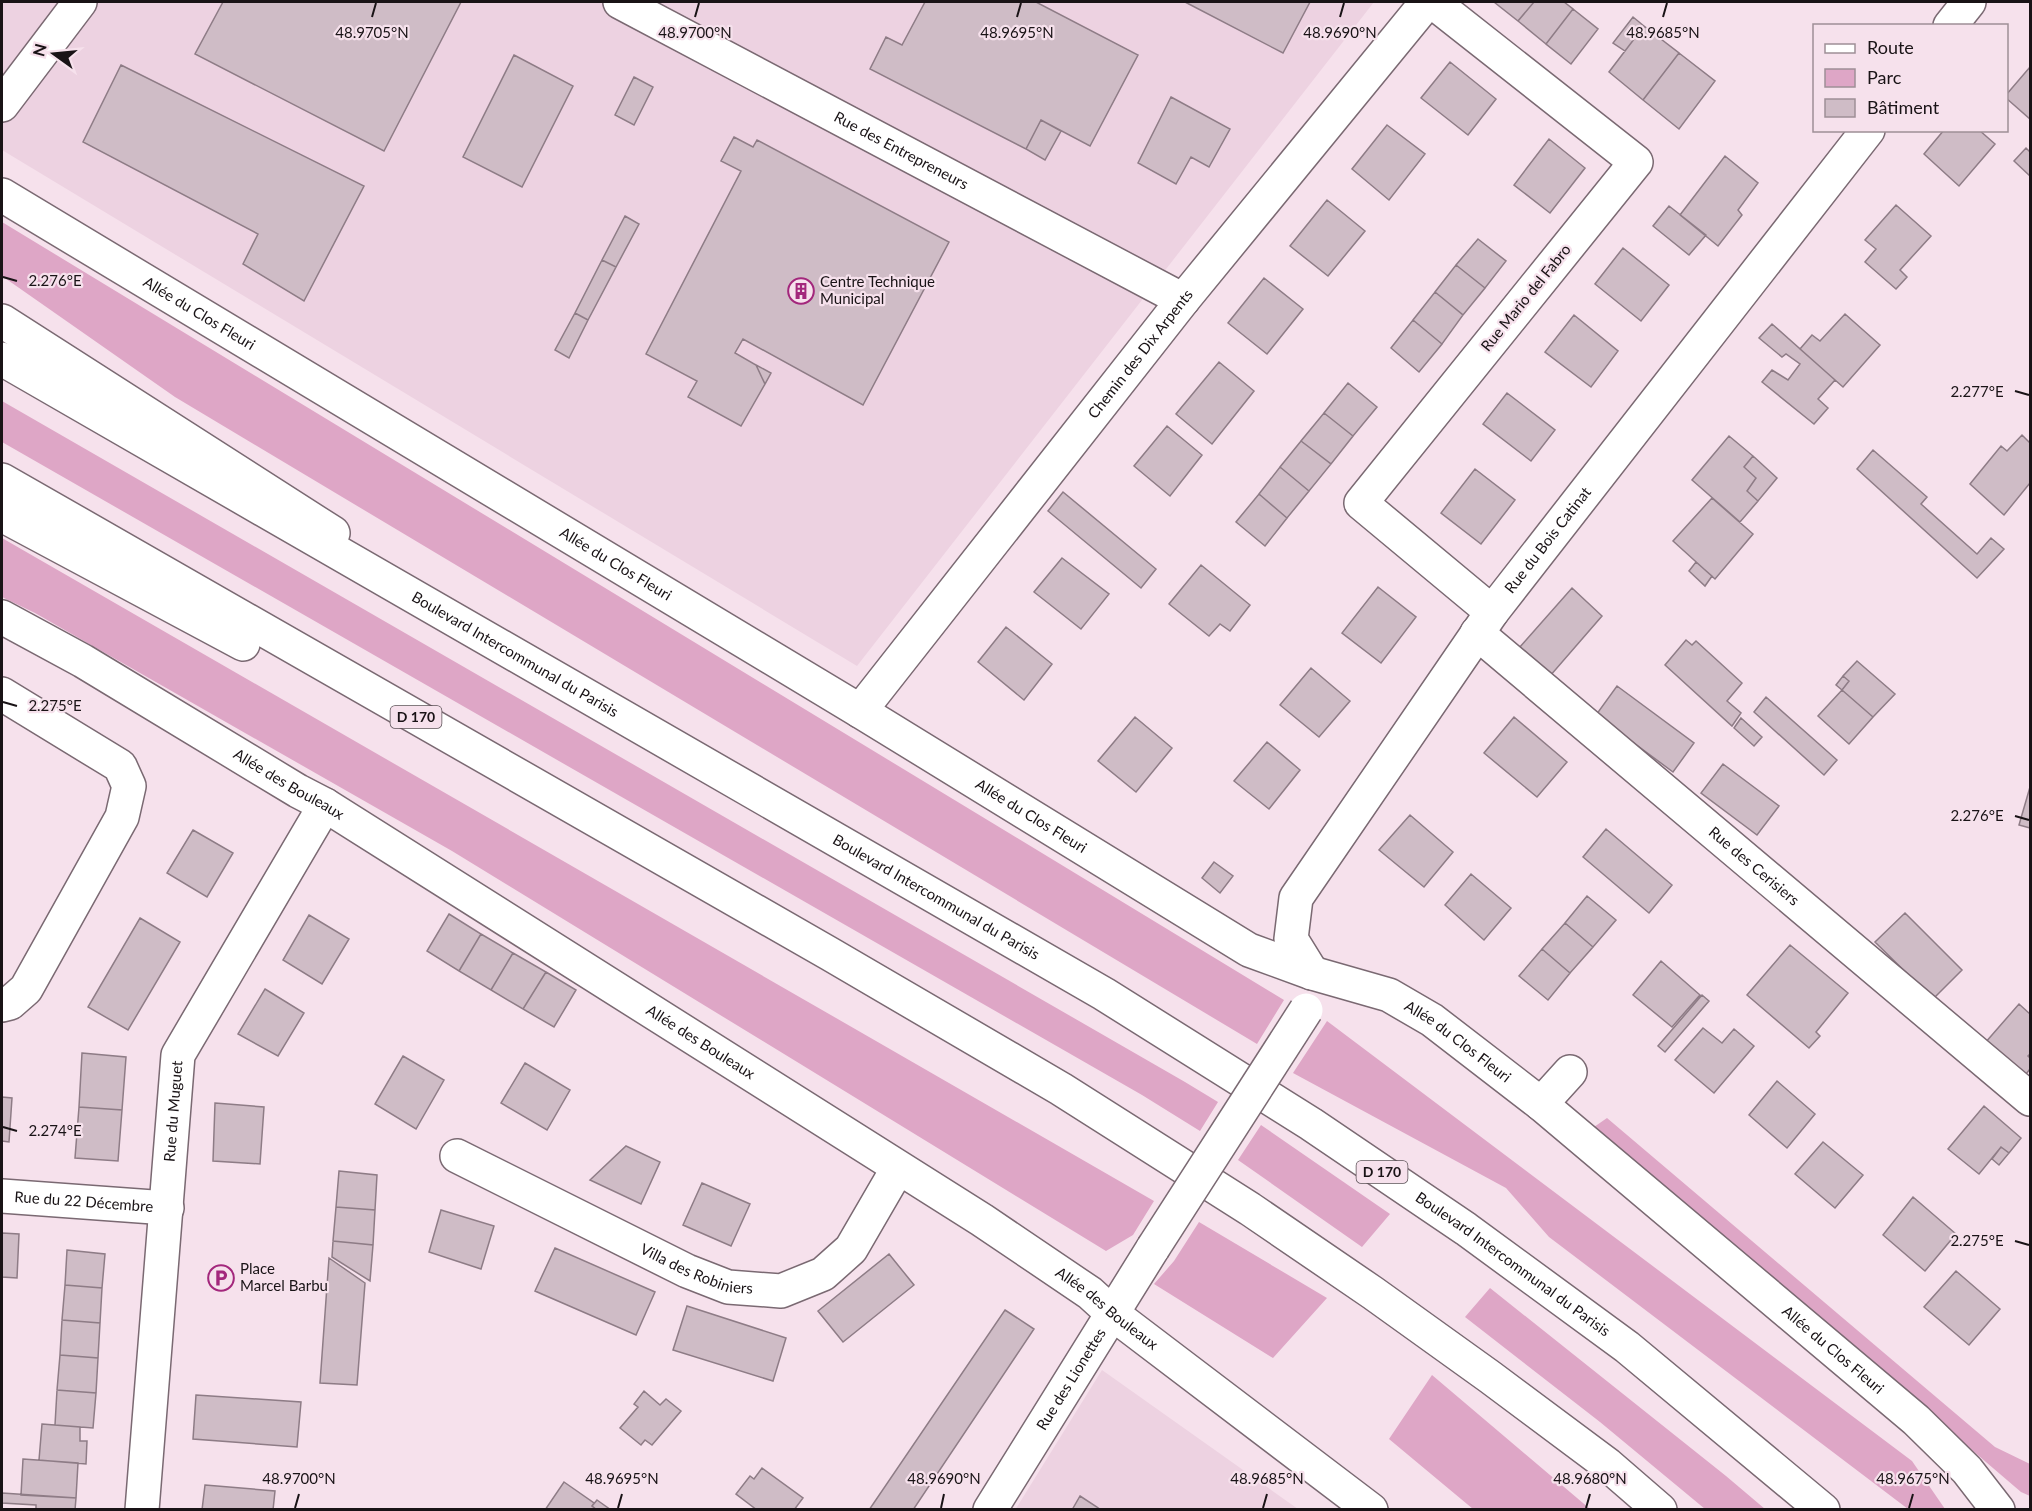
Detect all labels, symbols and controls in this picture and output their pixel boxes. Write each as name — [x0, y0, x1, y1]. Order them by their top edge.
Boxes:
text: 48.9705°N — [335, 23, 409, 41]
text: 48.9700°N — [658, 23, 732, 41]
text: 48.9695°N — [980, 23, 1054, 41]
text: 48.9690°N — [1303, 23, 1377, 41]
text: 48.9685°N — [1626, 23, 1700, 41]
north arrow — [24, 24, 84, 84]
legend — [1813, 24, 2008, 132]
text: Route — [1867, 36, 1914, 58]
text: N — [28, 42, 50, 58]
text: Parc — [1867, 66, 1902, 88]
text: Bâtiment — [1867, 96, 1940, 118]
street label: Rue des Entrepreneurs — [831, 107, 972, 193]
street label: Rue Mario del Fabro — [1477, 240, 1574, 354]
text: 2.276°E — [28, 271, 82, 289]
street label: Allée du Clos Fleuri — [140, 272, 259, 353]
place label: Centre Technique Municipal — [820, 272, 935, 307]
building icon: Centre Technique Municipal — [786, 276, 816, 306]
street label: Chemin des Dix Arpents — [1084, 285, 1196, 421]
text: 2.277°E — [1950, 382, 2004, 400]
street label: Rue du Bois Catinat — [1500, 482, 1595, 596]
street label: Allée du Clos Fleuri — [557, 523, 675, 604]
street label: Boulevard Intercommunal du Parisis — [409, 587, 622, 720]
text: 2.275°E — [28, 696, 82, 714]
road number: D 170 — [390, 706, 442, 728]
street label: Allée des Bouleaux — [231, 744, 348, 823]
street label: Allée du Clos Fleuri — [973, 774, 1091, 856]
text: 2.276°E — [1950, 806, 2004, 824]
street label: Rue des Cerisiers — [1706, 822, 1803, 909]
street label: Boulevard Intercommunal du Parisis — [830, 830, 1043, 963]
street label: Allée du Clos Fleuri — [1402, 996, 1515, 1086]
street label: Allée des Bouleaux — [643, 1000, 759, 1083]
street label: Rue du Muguet — [160, 1059, 186, 1162]
text: 2.274°E — [28, 1121, 82, 1139]
road number: D 170 — [1356, 1161, 1408, 1183]
street label: Rue du 22 Décembre — [14, 1187, 154, 1215]
street label: Boulevard Intercommunal du Parisis — [1412, 1187, 1614, 1340]
text: 2.275°E — [1950, 1231, 2004, 1249]
street label: Villa des Robiniers — [638, 1239, 754, 1297]
place label: Place Marcel Barbu — [240, 1259, 328, 1294]
street label: Allée des Bouleaux — [1053, 1262, 1162, 1353]
parking icon: Place Marcel Barbu — [206, 1263, 236, 1293]
street label: Allée du Clos Fleuri — [1779, 1301, 1888, 1397]
street label: Rue des Lionettes — [1032, 1324, 1109, 1433]
text: 48.9700°N — [262, 1469, 336, 1487]
text: 48.9695°N — [585, 1469, 659, 1487]
text: 48.9690°N — [907, 1469, 981, 1487]
text: 48.9685°N — [1230, 1469, 1304, 1487]
text: 48.9680°N — [1553, 1469, 1627, 1487]
text: 48.9675°N — [1876, 1469, 1950, 1487]

